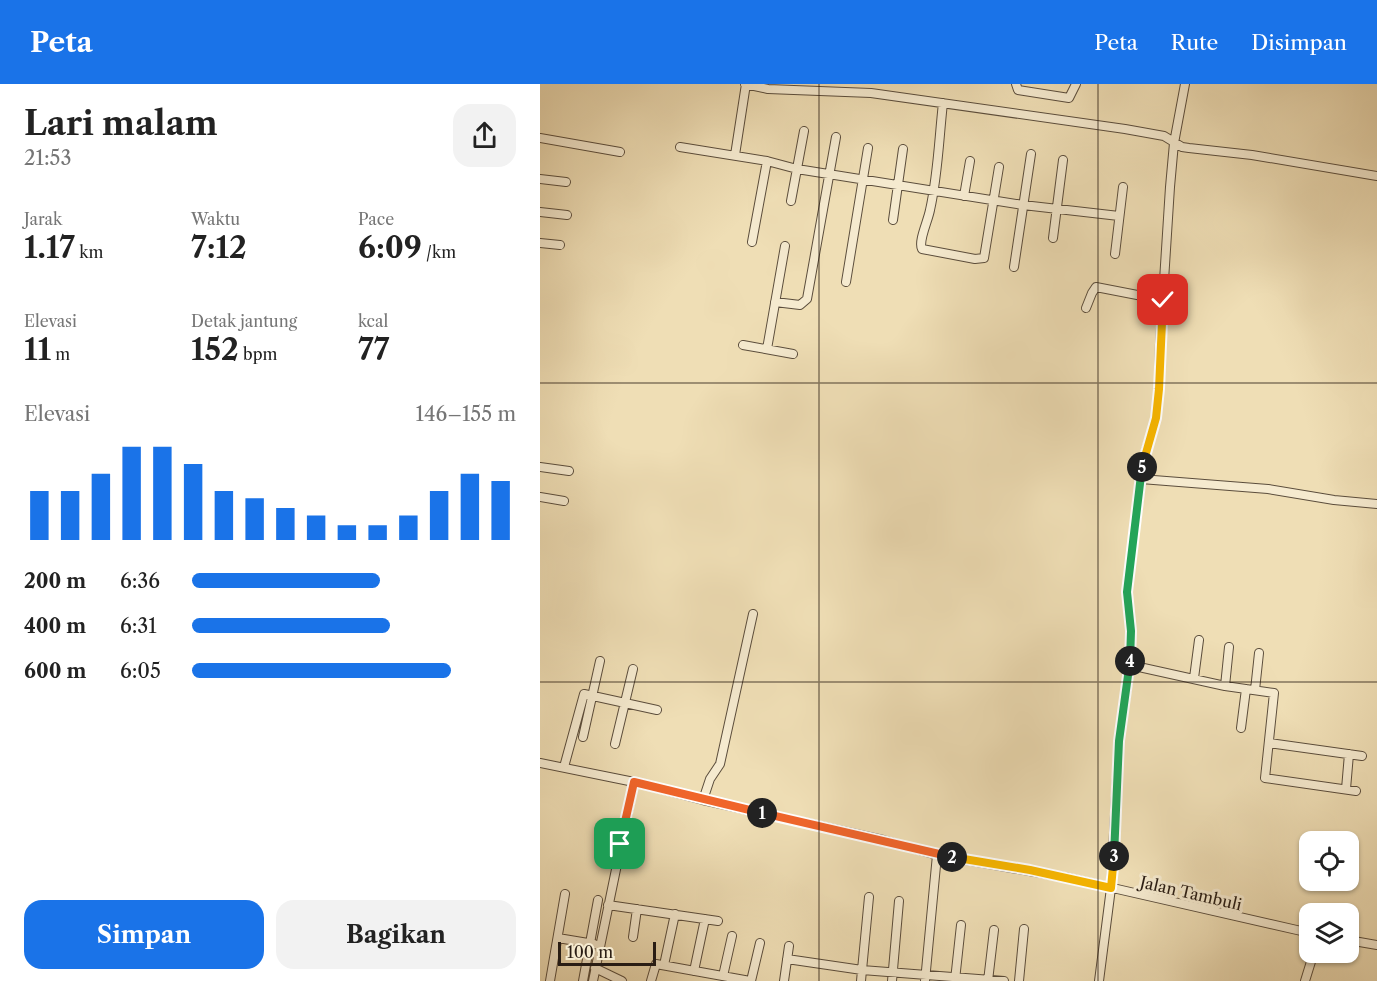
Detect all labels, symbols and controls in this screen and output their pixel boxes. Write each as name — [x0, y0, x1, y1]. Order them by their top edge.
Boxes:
text: Peta — [30, 25, 93, 59]
text: Peta — [1094, 30, 1138, 55]
text: Rute — [1171, 30, 1218, 55]
text: Disimpan — [1251, 30, 1347, 55]
text: Lari malam — [24, 103, 218, 144]
button: share — [453, 104, 516, 167]
text: 21:53 — [24, 146, 71, 170]
text: Jarak — [24, 209, 62, 229]
text: Waktu — [191, 209, 240, 229]
text: Pace — [358, 209, 394, 229]
text: 1.17 — [24, 229, 75, 266]
text: 7:12 — [191, 229, 247, 266]
text: 6:09 — [358, 229, 422, 266]
text: km — [75, 242, 103, 262]
text: /km — [422, 242, 456, 262]
pin — [1137, 274, 1188, 325]
icon: check — [1146, 283, 1179, 316]
text: Elevasi — [24, 311, 77, 331]
text: Detak jantung — [191, 311, 297, 331]
text: kcal — [358, 311, 388, 331]
text: 11 — [24, 331, 51, 368]
text: 152 — [191, 331, 239, 368]
text: 77 — [358, 331, 389, 368]
text: m — [51, 344, 70, 364]
text: bpm — [239, 344, 277, 364]
text: Elevasi — [24, 402, 90, 426]
text: 146–155 m — [416, 402, 516, 426]
pin: 5 — [1127, 452, 1157, 482]
text: 5 — [1138, 457, 1146, 477]
text: 200 m — [24, 569, 86, 593]
text: 6:36 — [120, 569, 160, 593]
text: 400 m — [24, 614, 86, 638]
text: 6:31 — [120, 614, 157, 638]
pin: 4 — [1115, 646, 1145, 676]
text: 4 — [1125, 651, 1135, 671]
text: 600 m — [24, 659, 86, 683]
text: 6:05 — [120, 659, 161, 683]
pin: 1 — [747, 798, 777, 828]
text: 1 — [758, 803, 766, 823]
pin — [594, 818, 645, 869]
icon: arrive — [603, 827, 636, 860]
map controls — [1299, 831, 1359, 963]
button: locate — [1299, 831, 1359, 891]
pin: 3 — [1099, 841, 1129, 871]
pin: 2 — [937, 842, 967, 872]
text: 3 — [1109, 846, 1119, 866]
text: 2 — [947, 847, 957, 867]
street label: Jalan Tambuli — [1135, 871, 1244, 914]
button: Simpan — [24, 900, 264, 969]
button: Bagikan — [276, 900, 516, 969]
button: layers — [1299, 903, 1359, 963]
scale bar — [558, 939, 656, 966]
text: 100 m — [567, 942, 613, 962]

